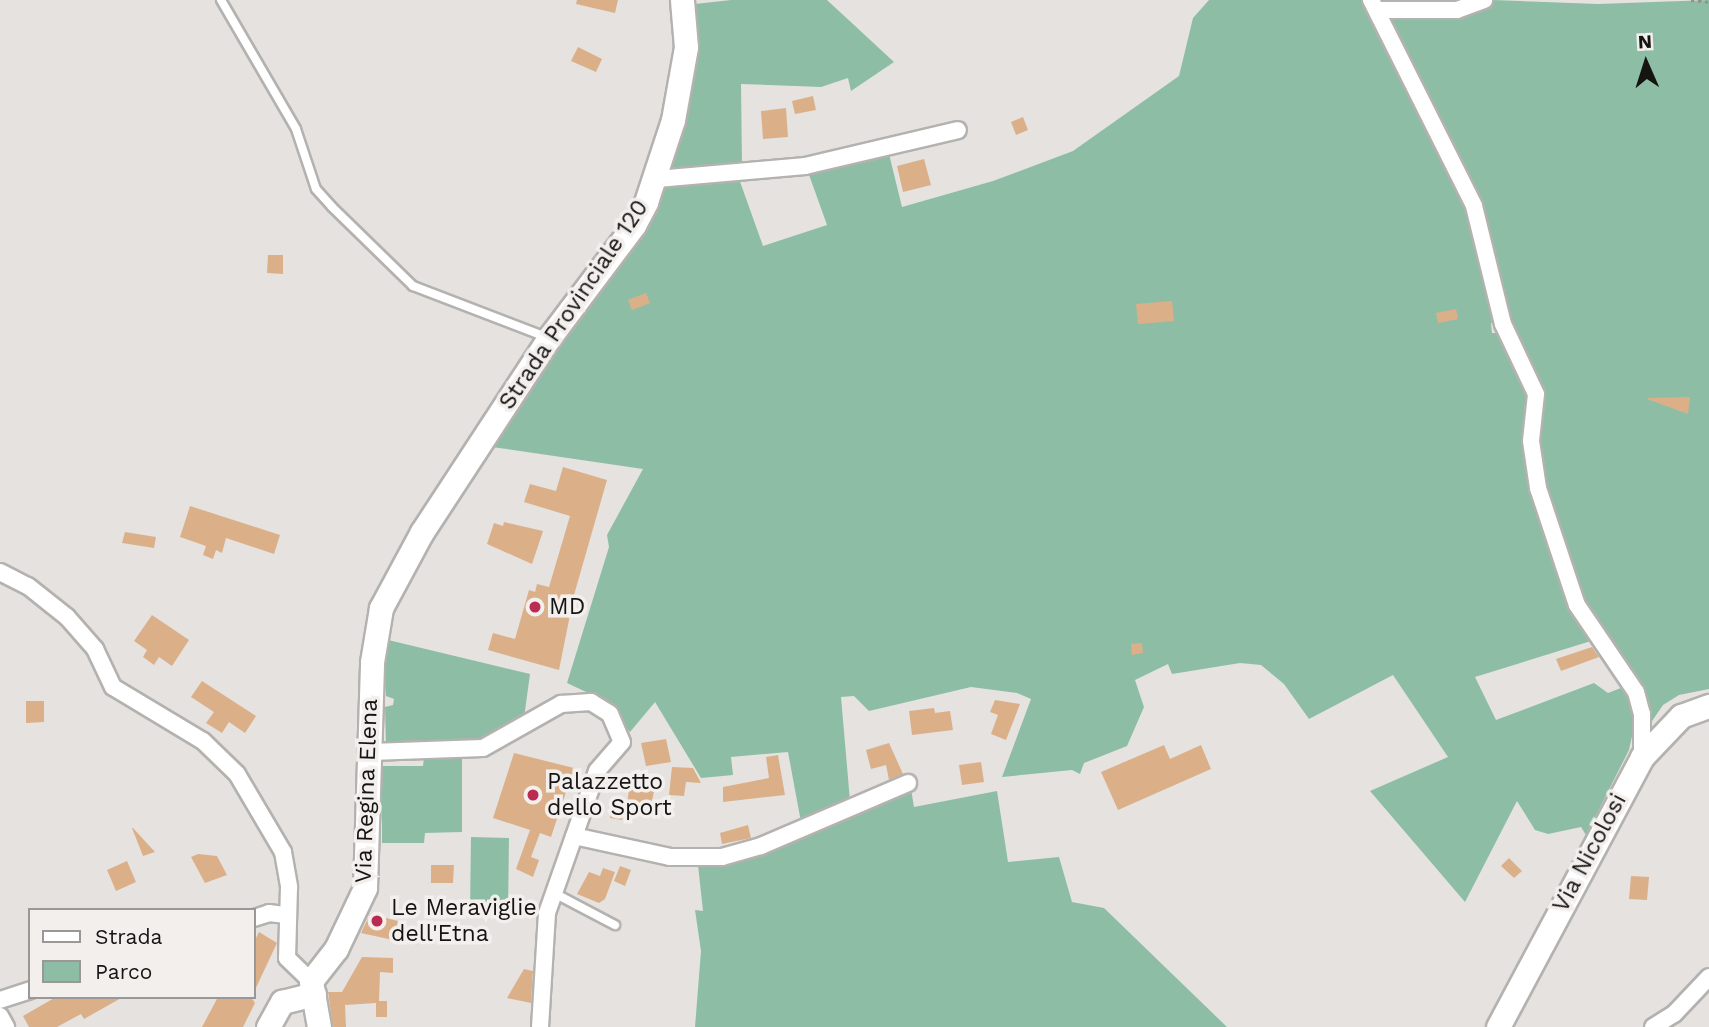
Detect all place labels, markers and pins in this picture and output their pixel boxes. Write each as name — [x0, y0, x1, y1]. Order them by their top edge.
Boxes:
place label: MD — [549, 593, 585, 621]
marker: MD — [527, 599, 543, 615]
place label: Palazzetto dello Sport — [547, 768, 672, 822]
marker: Palazzetto dello Sport — [525, 787, 541, 803]
place label: Le Meraviglie dell'Etna — [391, 894, 537, 948]
marker: Le Meraviglie dell'Etna — [369, 913, 385, 929]

